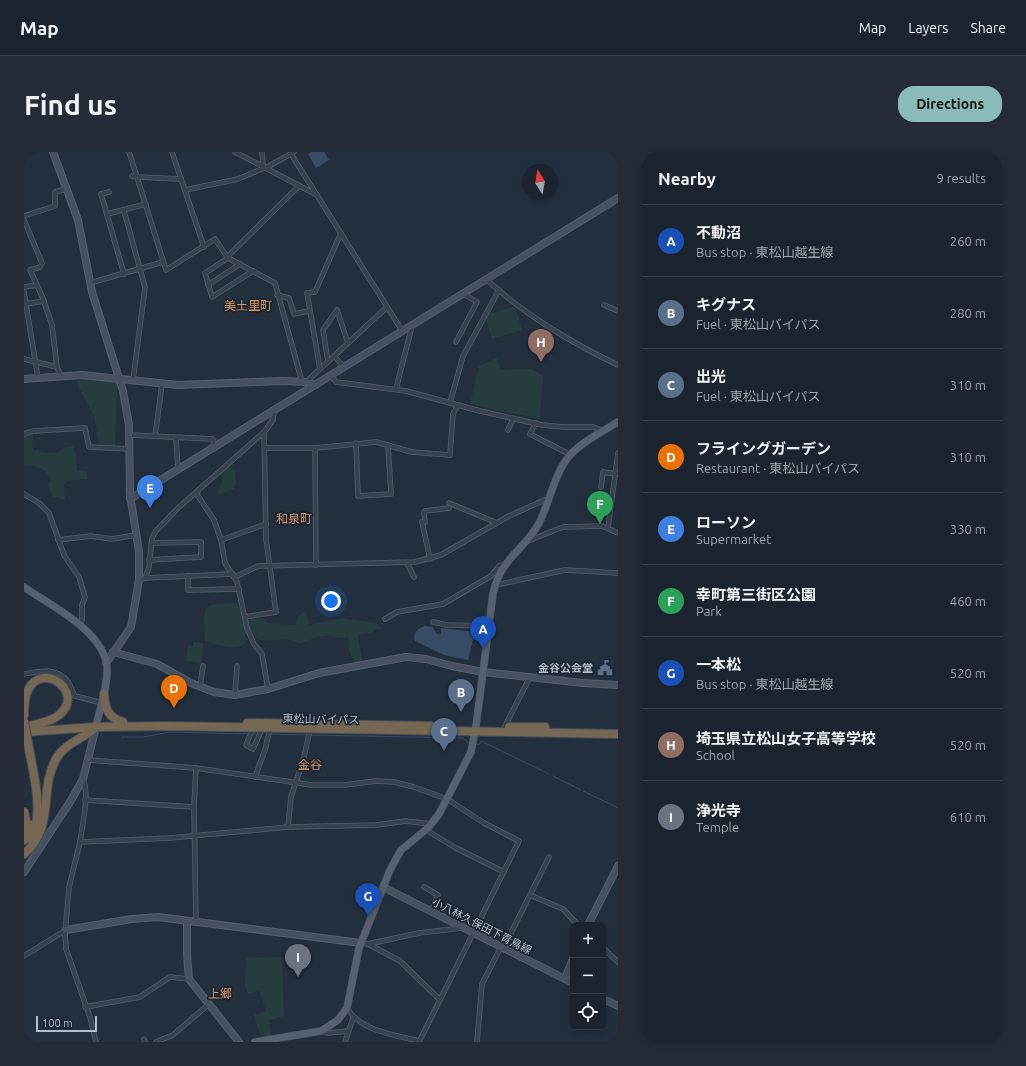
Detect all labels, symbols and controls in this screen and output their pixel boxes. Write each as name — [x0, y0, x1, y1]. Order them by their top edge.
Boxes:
text: Map — [20, 17, 59, 39]
text: Map — [859, 20, 886, 36]
text: Layers — [908, 20, 948, 36]
text: Share — [970, 20, 1006, 36]
button: Directions — [898, 86, 1002, 122]
text: Find us — [24, 89, 117, 120]
north arrow — [522, 164, 558, 200]
text: Nearby — [658, 169, 716, 188]
text: 9 results — [936, 171, 986, 185]
text: 不動沼 — [696, 224, 741, 241]
text: A — [666, 234, 676, 248]
text: 260 m — [950, 234, 986, 248]
text: Bus stop · 東松山越生線 — [696, 245, 833, 259]
text: キグナス — [696, 296, 756, 313]
district label: 美土里町 — [224, 299, 272, 312]
text: B — [667, 306, 675, 320]
text: 280 m — [950, 306, 986, 320]
text: Fuel · 東松山バイパス — [696, 317, 821, 331]
pin: H — [528, 329, 554, 362]
text: 出光 — [696, 368, 726, 385]
text: C — [667, 378, 675, 392]
text: 310 m — [950, 378, 986, 392]
text: Fuel · 東松山バイパス — [696, 389, 821, 403]
text: フライングガーデン — [696, 440, 831, 457]
text: D — [666, 450, 676, 464]
text: 310 m — [950, 450, 986, 464]
text: Restaurant · 東松山バイパス — [696, 461, 860, 475]
pin: E — [137, 475, 163, 508]
pin: F — [587, 491, 613, 524]
district label: 和泉町 — [276, 512, 312, 525]
text: ローソン — [696, 514, 756, 531]
text: E — [667, 522, 675, 536]
text: 330 m — [950, 522, 986, 536]
text: Supermarket — [696, 532, 771, 546]
text: 幸町第三街区公園 — [696, 586, 816, 603]
your location — [321, 591, 341, 611]
text: F — [667, 594, 675, 608]
text: 460 m — [950, 594, 986, 608]
text: Park — [696, 604, 722, 618]
pin: A — [470, 616, 496, 649]
text: 一本松 — [696, 656, 741, 673]
public building icon: 金谷公会堂 — [596, 659, 614, 677]
place label: 金谷公会堂 — [538, 662, 593, 674]
text: G — [667, 666, 676, 680]
text: 520 m — [950, 666, 986, 680]
pin: D — [161, 675, 187, 708]
text: Bus stop · 東松山越生線 — [696, 677, 833, 691]
pin: B — [448, 679, 474, 712]
street label: 東松山バイパス — [283, 712, 359, 726]
pin: C — [431, 718, 457, 751]
text: 埼玉県立松山女子高等学校 — [696, 730, 876, 747]
text: H — [666, 738, 676, 752]
text: 520 m — [950, 738, 986, 752]
text: School — [696, 748, 735, 762]
district label: 金谷 — [298, 758, 322, 771]
text: 浄光寺 — [696, 802, 741, 819]
text: I — [669, 810, 673, 824]
text: 610 m — [950, 810, 986, 824]
text: Temple — [696, 820, 739, 834]
pin: G — [355, 883, 381, 916]
street label: 小八林久保田下青鳥線 — [430, 896, 534, 956]
map controls — [570, 922, 606, 1030]
button: + — [570, 922, 606, 958]
pin: I — [285, 944, 311, 977]
button: − — [570, 958, 606, 994]
district label: 上郷 — [208, 987, 232, 1000]
button: locate — [570, 994, 606, 1030]
scale bar — [36, 1014, 97, 1033]
text: 100 m — [42, 1017, 73, 1029]

